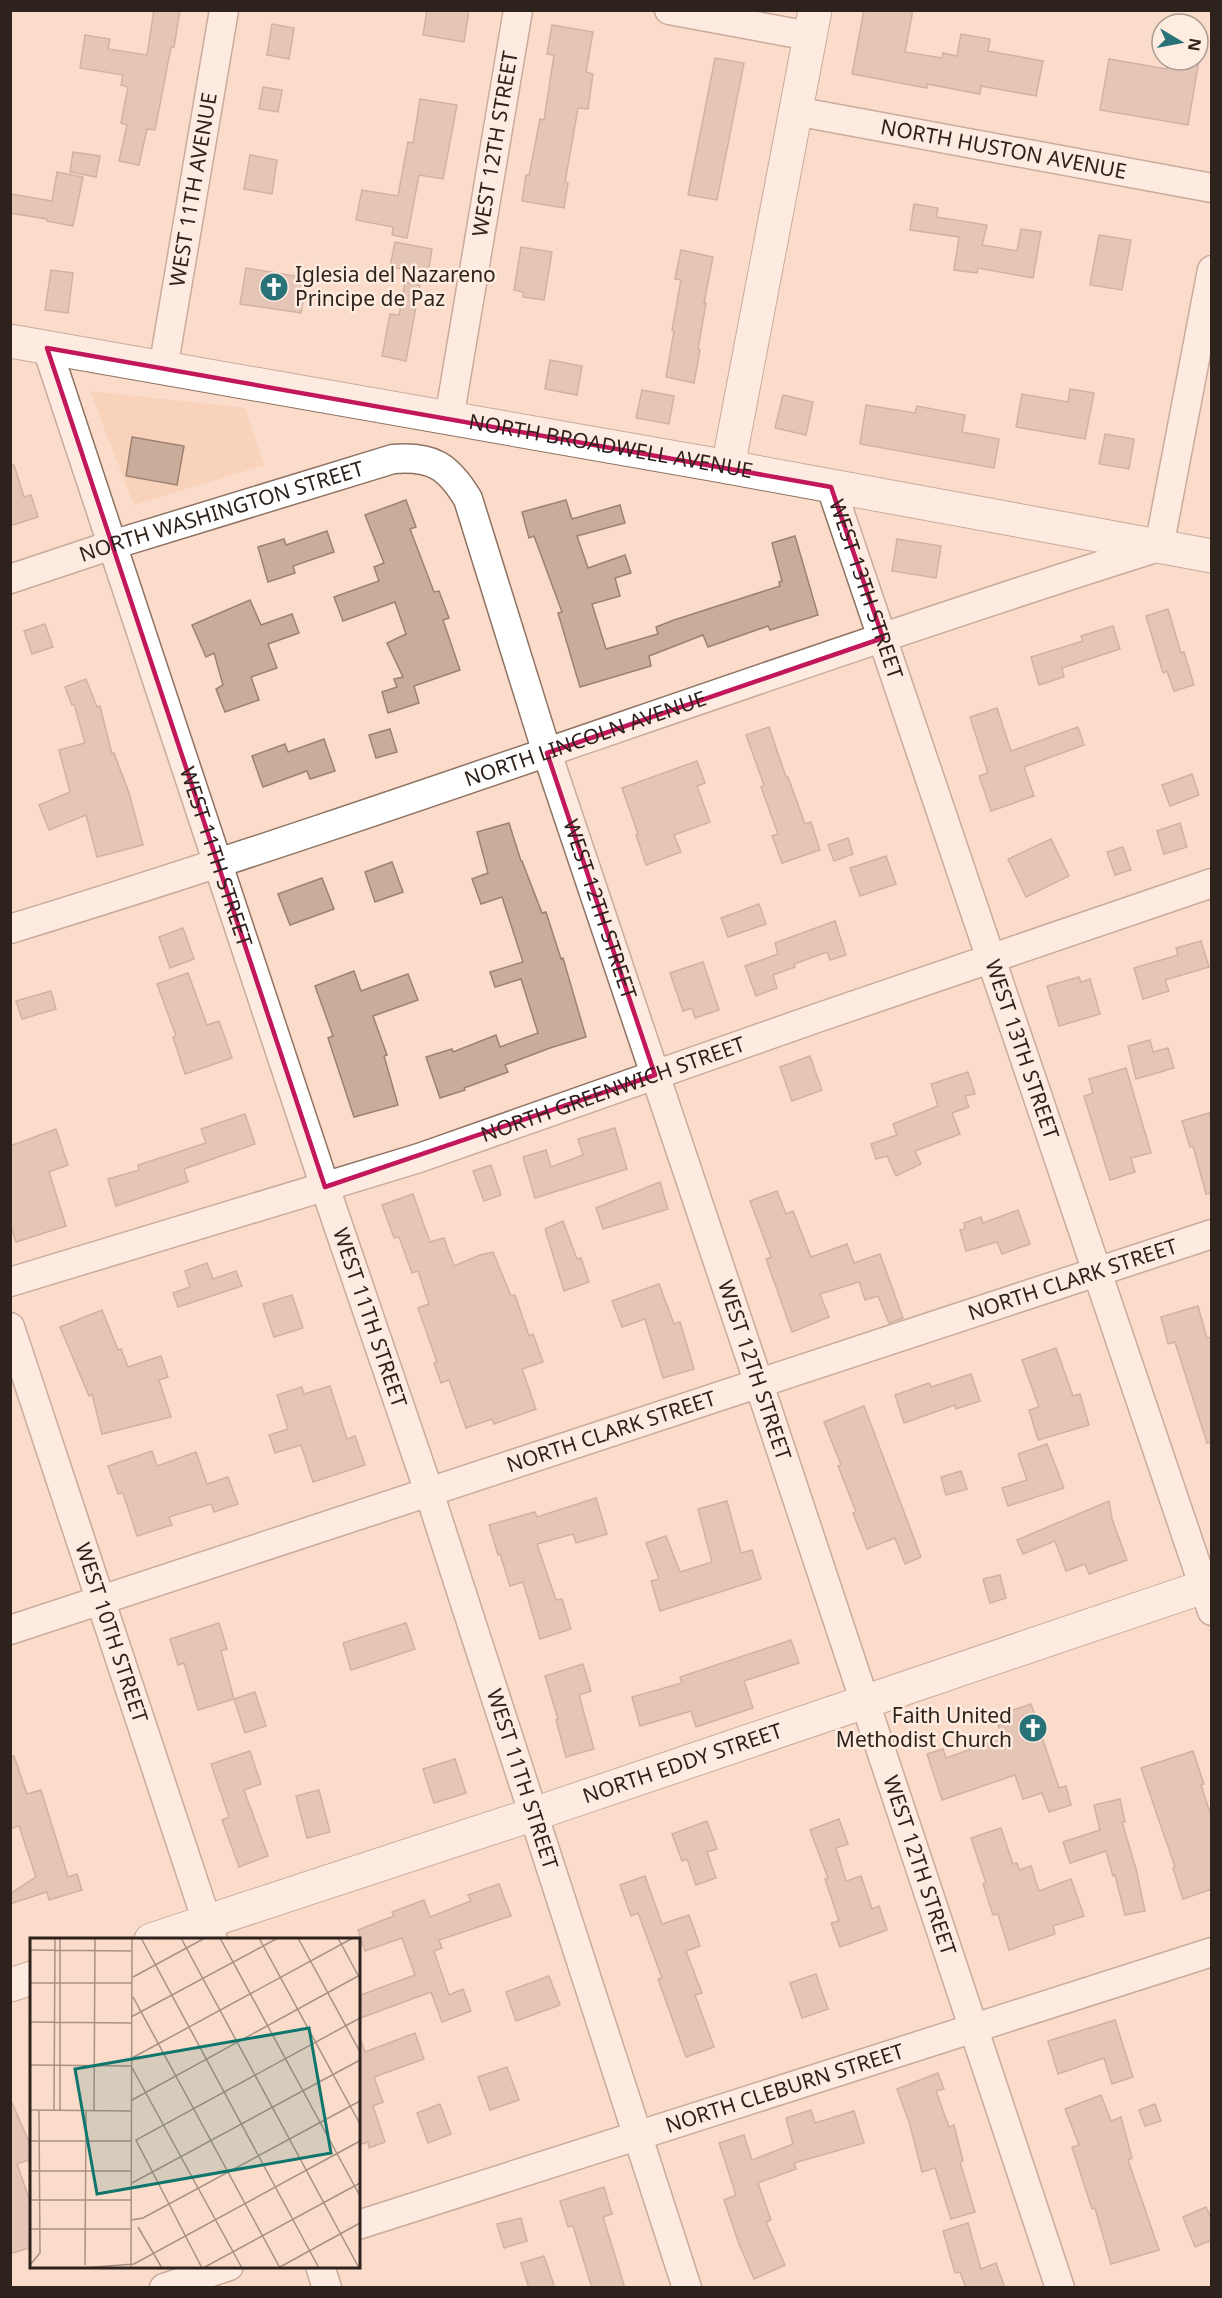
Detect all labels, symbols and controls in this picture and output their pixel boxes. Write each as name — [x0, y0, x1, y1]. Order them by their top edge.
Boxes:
north arrow — [1150, 12, 1210, 72]
text: N — [1183, 36, 1207, 53]
street label: WEST 12TH STREET — [465, 48, 524, 239]
street label: WEST 11TH AVENUE — [162, 90, 223, 289]
street label: NORTH HUSTON AVENUE — [878, 112, 1129, 185]
place label: Iglesia del Nazareno Principe de Paz — [295, 260, 496, 312]
church icon: Iglesia del Nazareno Principe de Paz — [258, 271, 290, 303]
street label: NORTH BROADWELL AVENUE — [467, 407, 755, 484]
street label: NORTH WASHINGTON STREET — [75, 454, 367, 568]
street label: WEST 13TH STREET — [823, 495, 910, 683]
street label: NORTH LINCOLN AVENUE — [460, 684, 710, 793]
street label: WEST 11TH STREET — [174, 763, 259, 950]
street label: WEST 12TH STREET — [557, 816, 644, 1003]
street label: WEST 13TH STREET — [979, 956, 1066, 1143]
street label: NORTH GREENWICH STREET — [477, 1029, 749, 1148]
street label: WEST 11TH STREET — [327, 1224, 414, 1411]
street label: NORTH CLARK STREET — [964, 1231, 1181, 1326]
street label: WEST 12TH STREET — [712, 1276, 798, 1464]
street label: NORTH CLARK STREET — [503, 1383, 719, 1479]
street label: WEST 10TH STREET — [69, 1539, 155, 1726]
street label: WEST 11TH STREET — [481, 1685, 565, 1873]
place label: Faith United Methodist Church — [836, 1701, 1012, 1753]
church icon: Faith United Methodist Church — [1017, 1712, 1049, 1744]
street label: NORTH EDDY STREET — [579, 1716, 786, 1810]
street label: WEST 12TH STREET — [877, 1772, 963, 1959]
inset map — [30, 1938, 360, 2268]
street label: NORTH CLEBURN STREET — [662, 2036, 908, 2139]

